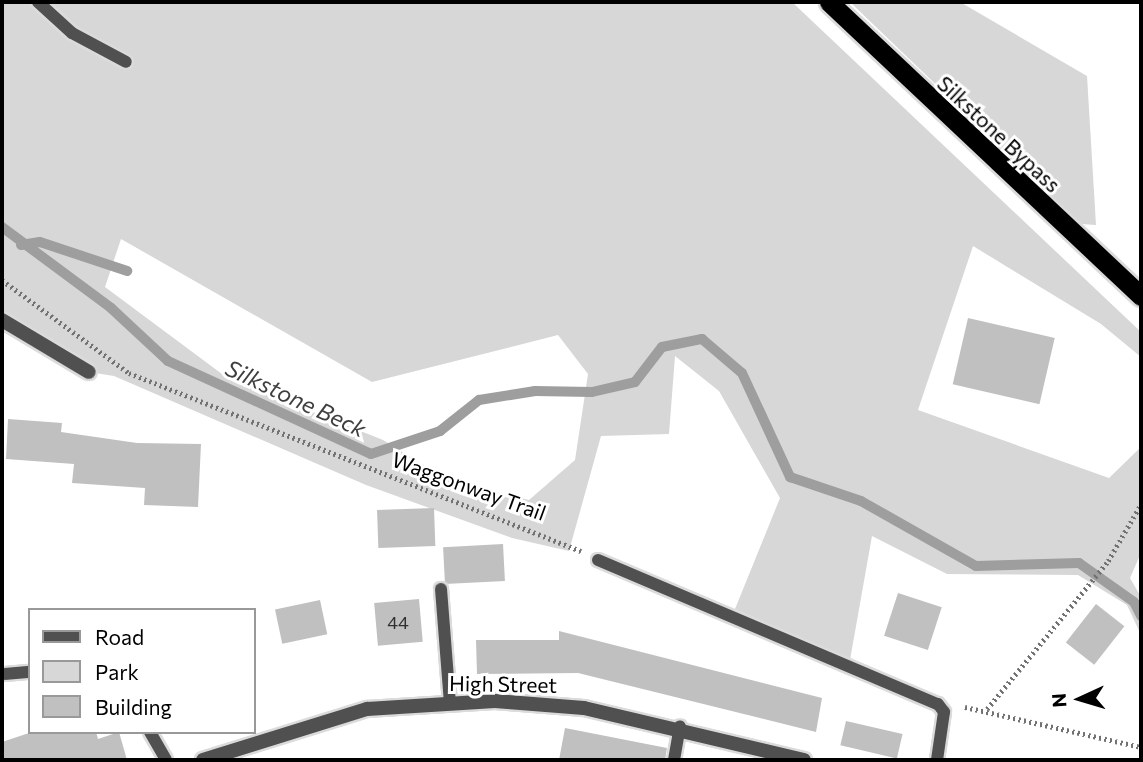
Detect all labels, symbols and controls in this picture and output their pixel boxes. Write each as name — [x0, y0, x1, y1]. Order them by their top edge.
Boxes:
street label: Silkstone Bypass — [932, 71, 1066, 197]
water label: Silkstone Beck — [221, 353, 371, 443]
street label: Waggonway Trail — [389, 446, 549, 526]
legend — [28, 608, 256, 734]
house number: 44 — [387, 611, 409, 633]
text: Road — [95, 624, 144, 649]
text: Park — [95, 659, 139, 684]
north arrow — [1045, 664, 1115, 734]
street label: High Street — [449, 670, 557, 698]
text: N — [1047, 693, 1071, 708]
text: Building — [95, 694, 172, 719]

